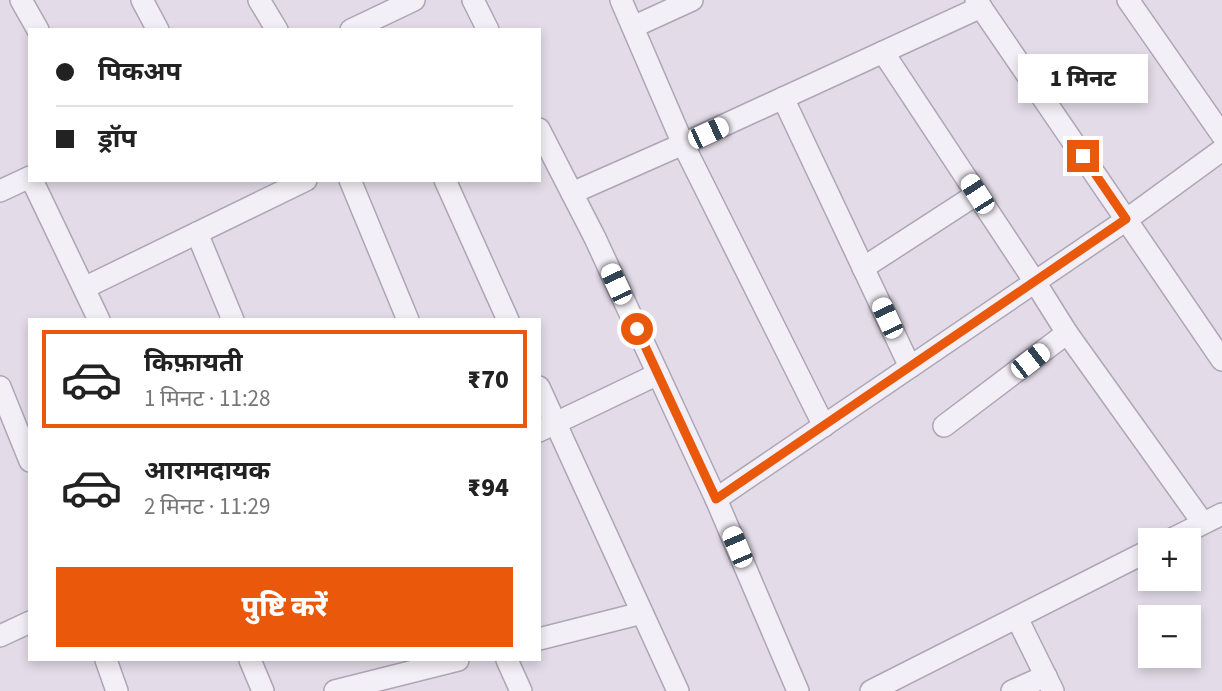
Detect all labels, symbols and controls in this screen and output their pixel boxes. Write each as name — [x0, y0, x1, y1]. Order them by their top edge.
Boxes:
text: पिकअप — [98, 53, 181, 90]
callout: 1 मिनट — [1018, 54, 1148, 104]
text: 1 मिनट — [1050, 62, 1116, 95]
car — [685, 115, 732, 151]
text: ड्रॉप — [98, 120, 136, 157]
route end — [1067, 140, 1099, 172]
car — [957, 171, 998, 217]
car — [598, 261, 635, 307]
car — [869, 295, 906, 341]
route start — [621, 313, 653, 345]
car — [1007, 340, 1054, 382]
text: किफ़ायती — [144, 344, 243, 381]
icon: car — [60, 348, 123, 411]
text: ₹70 — [467, 361, 509, 398]
text: 1 मिनट · 11:28 — [144, 382, 270, 415]
text: आरामदायक — [144, 452, 270, 489]
icon: car — [60, 456, 123, 519]
text: ₹94 — [467, 469, 509, 506]
text: 2 मिनट · 11:29 — [144, 490, 270, 523]
car — [720, 524, 755, 570]
map controls — [1138, 528, 1201, 668]
button: + — [1138, 528, 1201, 591]
button: पुष्टि करें — [56, 567, 513, 647]
button: − — [1138, 605, 1201, 668]

